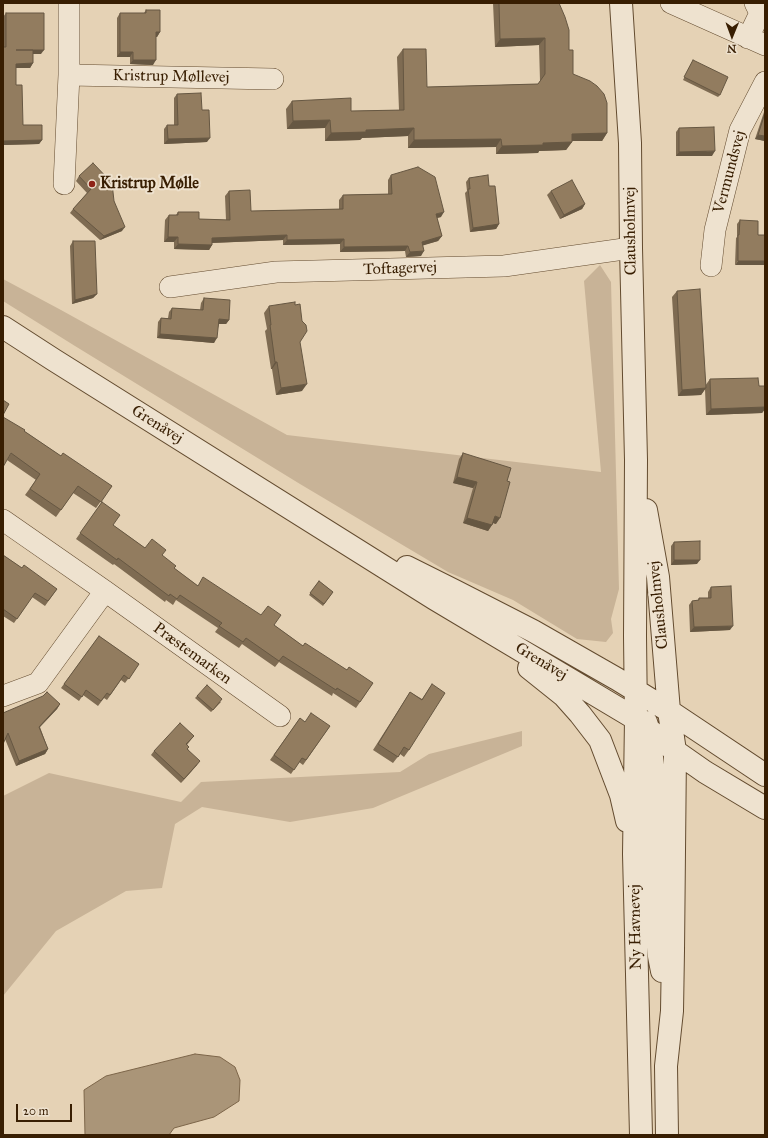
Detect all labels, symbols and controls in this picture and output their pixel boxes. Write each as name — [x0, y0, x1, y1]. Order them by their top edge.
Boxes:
north arrow — [712, 16, 752, 56]
text: N — [727, 42, 737, 55]
street label: Kristrup Møllevej — [112, 66, 230, 88]
street label: Vermundsvej — [710, 128, 750, 216]
place label: Kristrup Mølle — [100, 174, 199, 194]
marker: Kristrup Mølle — [87, 179, 97, 189]
street label: Clausholmvej — [621, 186, 641, 276]
street label: Toftagervej — [363, 258, 437, 280]
street label: Grenåvej — [128, 402, 186, 448]
street label: Clausholmvej — [645, 560, 673, 650]
street label: Præstemarken — [149, 619, 235, 689]
street label: Grenåvej — [511, 639, 571, 685]
street label: Ny Havnevej — [626, 884, 646, 970]
scale bar — [18, 1096, 74, 1122]
text: 20 m — [23, 1104, 49, 1118]

